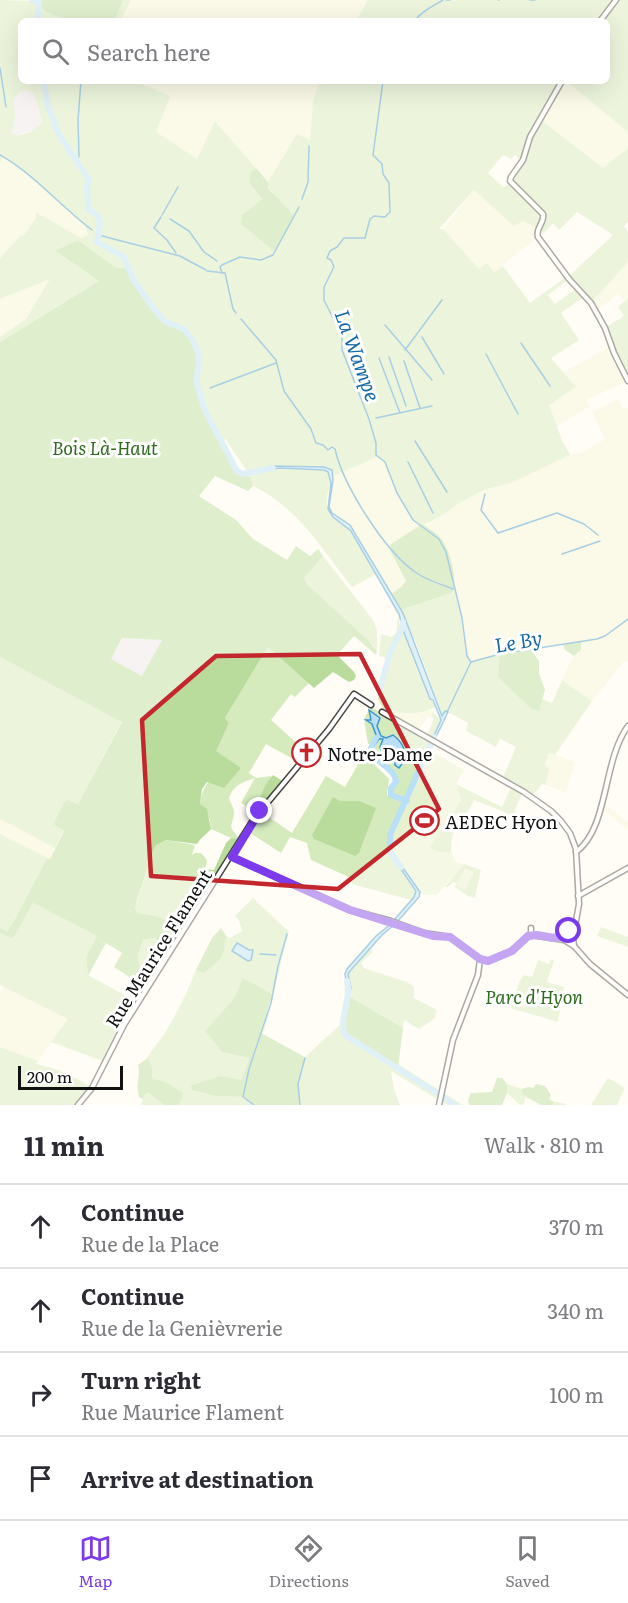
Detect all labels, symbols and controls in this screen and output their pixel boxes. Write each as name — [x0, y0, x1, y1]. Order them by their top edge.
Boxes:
search box — [18, 18, 610, 84]
icon: search — [39, 35, 72, 68]
text: Search here — [87, 35, 210, 68]
water label: La Wampe — [329, 305, 389, 405]
park label: Bois Là-Haut — [52, 434, 158, 461]
water label: Le By — [492, 621, 544, 659]
church icon: Notre-Dame — [290, 737, 322, 769]
place label: Notre-Dame — [327, 740, 432, 767]
route end — [246, 797, 272, 823]
sports icon: AEDEC Hyon — [408, 805, 440, 837]
place label: AEDEC Hyon — [445, 808, 558, 835]
street label: Rue Maurice Flament — [98, 863, 218, 1033]
route start — [555, 917, 581, 943]
park label: Parc d'Hyon — [485, 983, 583, 1010]
scale bar — [18, 1063, 123, 1090]
text: 200 m — [27, 1064, 72, 1088]
text: 11 min — [24, 1125, 104, 1164]
text: Walk · 810 m — [484, 1129, 604, 1159]
text: Continue — [81, 1195, 184, 1228]
icon: ahead — [24, 1210, 57, 1243]
text: 370 m — [549, 1211, 604, 1241]
text: Rue de la Place — [81, 1228, 219, 1258]
text: Continue — [81, 1279, 184, 1312]
icon: ahead — [24, 1294, 57, 1327]
text: 340 m — [547, 1295, 604, 1325]
text: Rue de la Genièvrerie — [81, 1312, 283, 1342]
text: Turn right — [81, 1363, 201, 1396]
icon: right — [24, 1378, 57, 1411]
text: 100 m — [549, 1379, 604, 1409]
text: Rue Maurice Flament — [81, 1396, 284, 1426]
icon: arrive — [24, 1462, 57, 1495]
text: Arrive at destination — [81, 1462, 314, 1495]
tab: Map — [78, 1532, 112, 1592]
tab: Directions — [269, 1532, 349, 1592]
tab: Saved — [505, 1532, 550, 1592]

